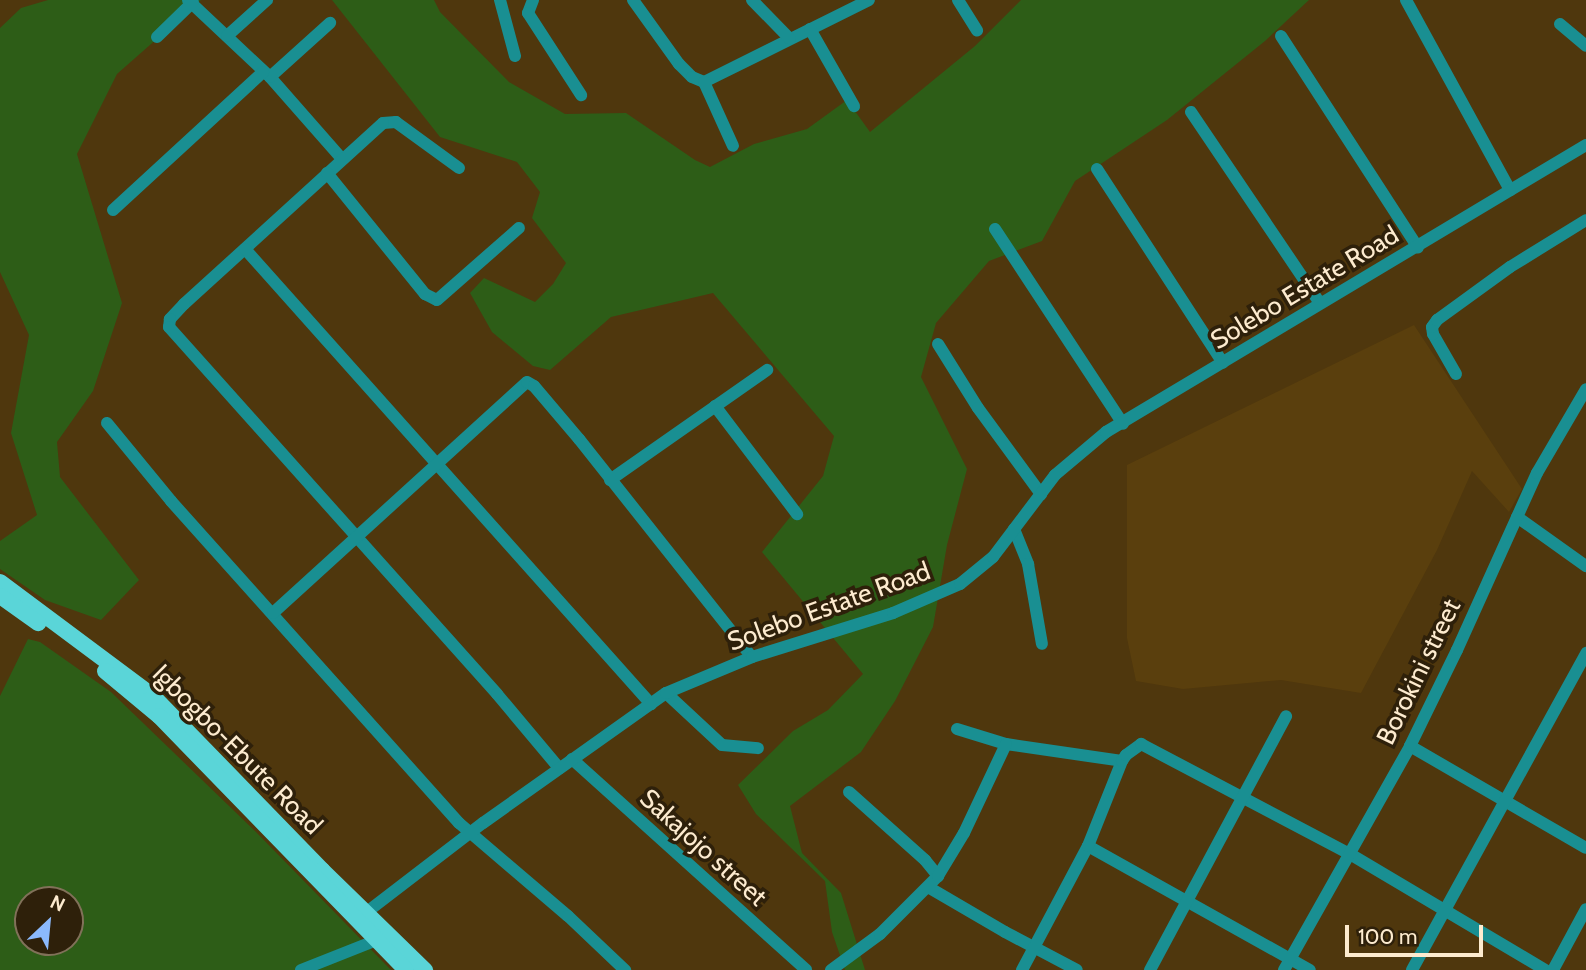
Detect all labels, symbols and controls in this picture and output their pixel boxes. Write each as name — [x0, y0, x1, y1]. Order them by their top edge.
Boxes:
street label: Solebo Estate Road — [1205, 220, 1405, 356]
street label: Solebo Estate Road — [723, 556, 935, 658]
street label: Borokini street — [1370, 594, 1468, 750]
street label: Igbogbo-Ebute Road — [146, 659, 328, 841]
street label: Sakajojo street — [633, 783, 773, 913]
north arrow — [14, 886, 84, 956]
text: N — [46, 890, 69, 917]
scale bar — [1348, 911, 1486, 955]
text: 100 m — [1358, 924, 1417, 949]

